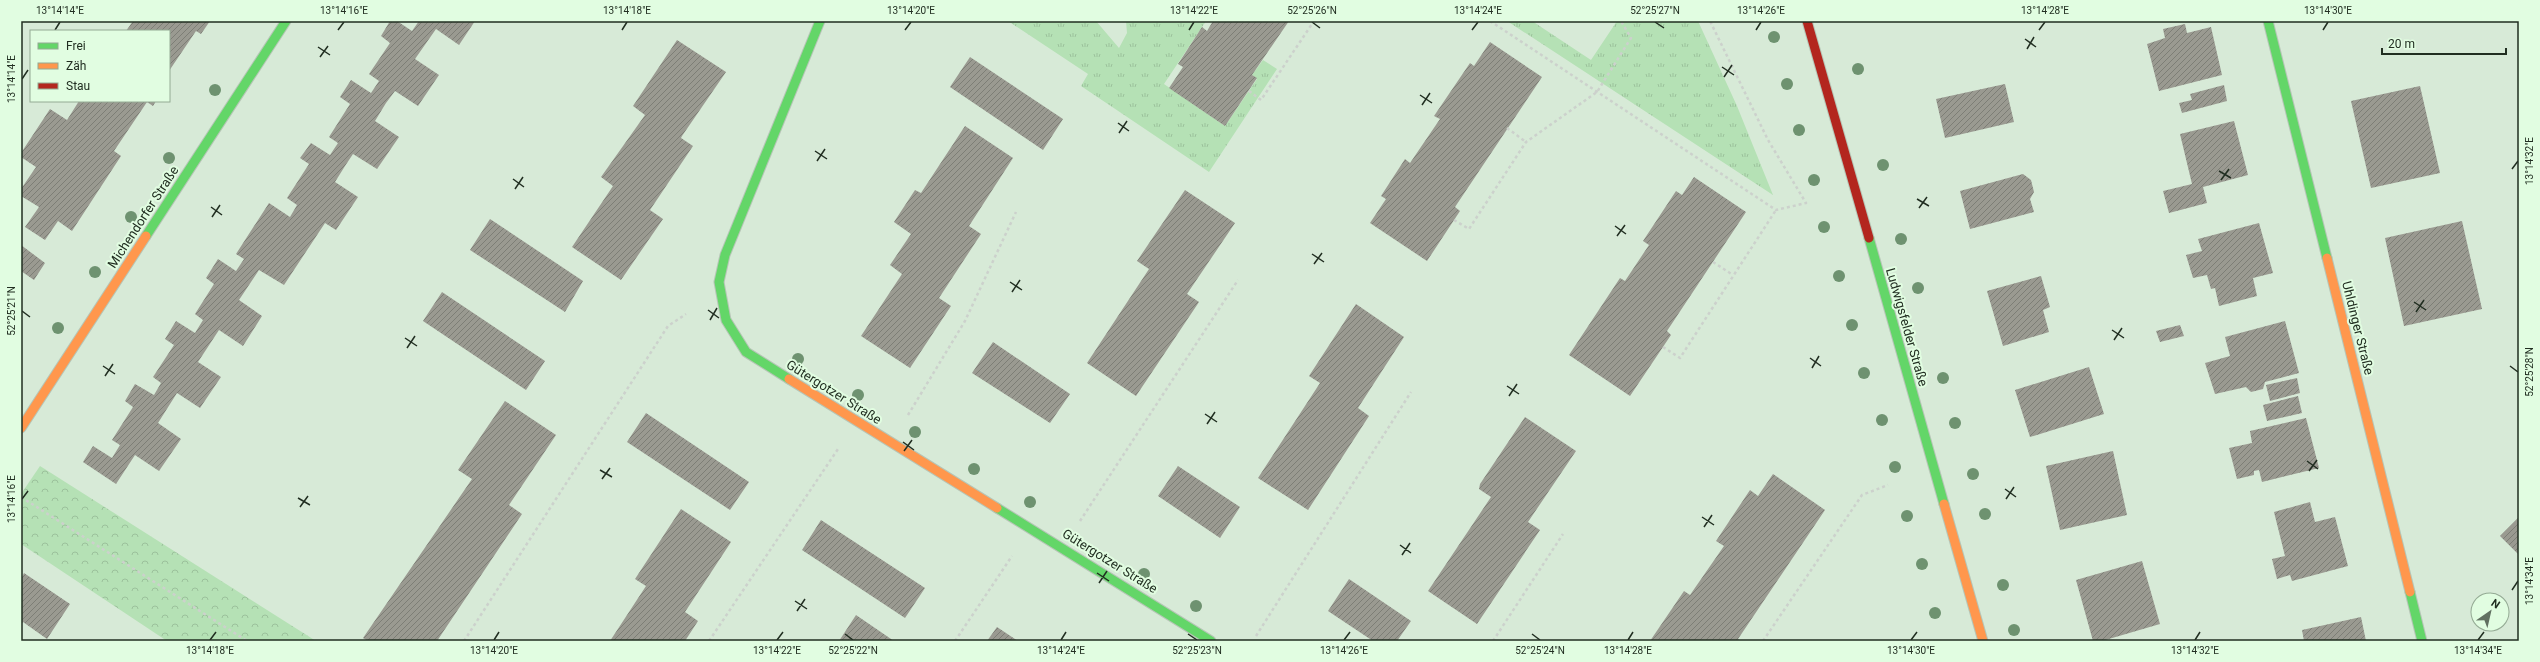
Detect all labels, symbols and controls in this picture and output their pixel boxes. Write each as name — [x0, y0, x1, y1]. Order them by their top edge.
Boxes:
text: 13°14'14"E — [36, 5, 84, 16]
text: 13°14'16"E — [320, 5, 368, 16]
text: 13°14'18"E — [603, 5, 651, 16]
text: 13°14'20"E — [887, 5, 935, 16]
text: 13°14'22"E — [1170, 5, 1218, 16]
text: 52°25'26"N — [1287, 5, 1337, 16]
text: 13°14'24"E — [1454, 5, 1502, 16]
text: 52°25'27"N — [1630, 5, 1680, 16]
text: 13°14'26"E — [1737, 5, 1785, 16]
text: 13°14'28"E — [2021, 5, 2069, 16]
text: 13°14'30"E — [2304, 5, 2352, 16]
legend — [30, 30, 170, 102]
scale bar — [2382, 30, 2506, 56]
text: 20 m — [2388, 37, 2415, 51]
text: Frei — [66, 39, 86, 53]
text: 13°14'14"E — [6, 55, 17, 103]
text: Zäh — [66, 59, 86, 73]
text: Stau — [66, 79, 90, 93]
text: 13°14'32"E — [2524, 137, 2535, 185]
street label: Michendorfer Straße — [104, 163, 182, 271]
street label: Ludwigsfelder Straße — [1883, 266, 1931, 388]
street label: Uhldinger Straße — [2339, 280, 2377, 377]
text: 52°25'21"N — [6, 286, 17, 336]
text: 52°25'28"N — [2524, 347, 2535, 397]
street label: Gütergotzer Straße — [784, 357, 884, 427]
text: 13°14'16"E — [6, 475, 17, 523]
street label: Gütergotzer Straße — [1060, 526, 1160, 596]
text: 13°14'34"E — [2524, 557, 2535, 605]
north arrow — [2470, 592, 2510, 632]
text: N — [2488, 597, 2502, 612]
text: 13°14'18"E — [186, 645, 234, 656]
text: 13°14'20"E — [470, 645, 518, 656]
text: 13°14'22"E — [753, 645, 801, 656]
text: 52°25'22"N — [828, 645, 878, 656]
text: 13°14'24"E — [1037, 645, 1085, 656]
text: 52°25'23"N — [1172, 645, 1222, 656]
text: 13°14'26"E — [1320, 645, 1368, 656]
text: 52°25'24"N — [1515, 645, 1565, 656]
text: 13°14'28"E — [1604, 645, 1652, 656]
text: 13°14'30"E — [1887, 645, 1935, 656]
text: 13°14'32"E — [2171, 645, 2219, 656]
text: 13°14'34"E — [2454, 645, 2502, 656]

